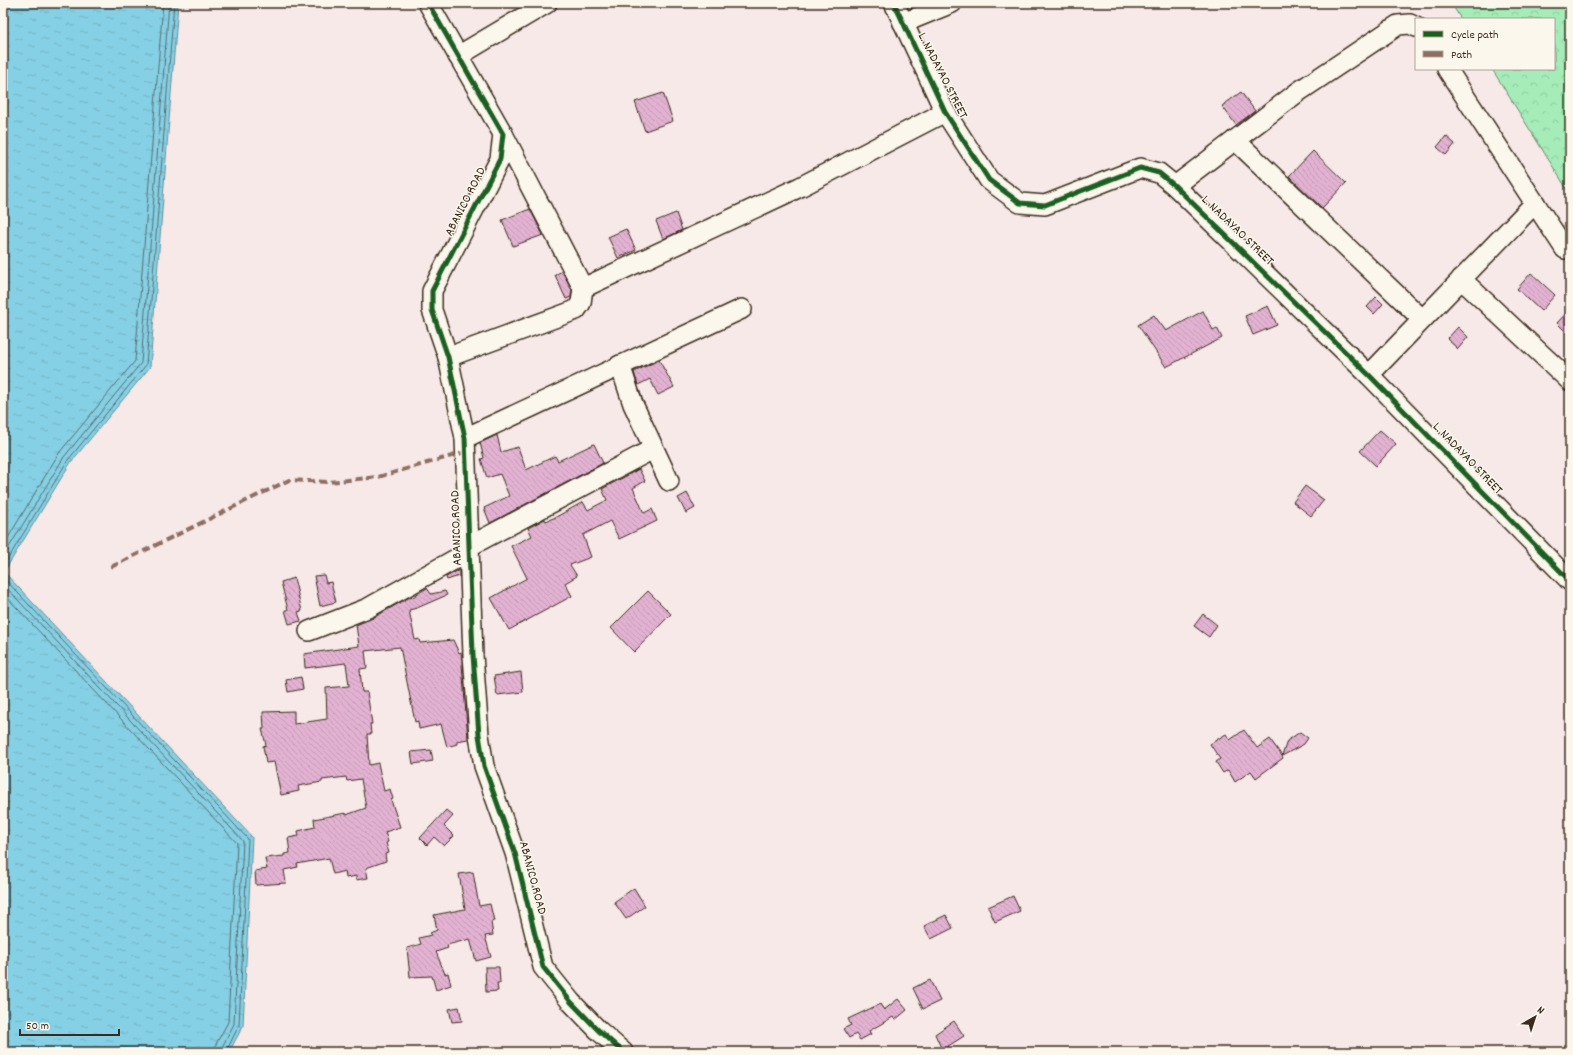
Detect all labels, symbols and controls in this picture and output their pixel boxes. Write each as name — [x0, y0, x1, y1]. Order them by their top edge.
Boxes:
legend — [1415, 18, 1555, 70]
text: Cycle path — [1451, 27, 1499, 44]
street label: L. NADAYAO STREET — [912, 30, 972, 122]
text: Path — [1451, 47, 1472, 64]
street label: ABANICO ROAD — [440, 164, 492, 240]
street label: L. NADAYAO STREET — [1196, 191, 1278, 271]
street label: L. NADAYAO STREET — [1427, 418, 1507, 500]
street label: ABANICO ROAD — [446, 490, 468, 566]
street label: ABANICO ROAD — [513, 839, 551, 917]
north arrow — [1515, 997, 1555, 1037]
text: N — [1533, 1003, 1548, 1019]
scale bar — [20, 1011, 119, 1037]
text: 50 m — [26, 1018, 49, 1035]

